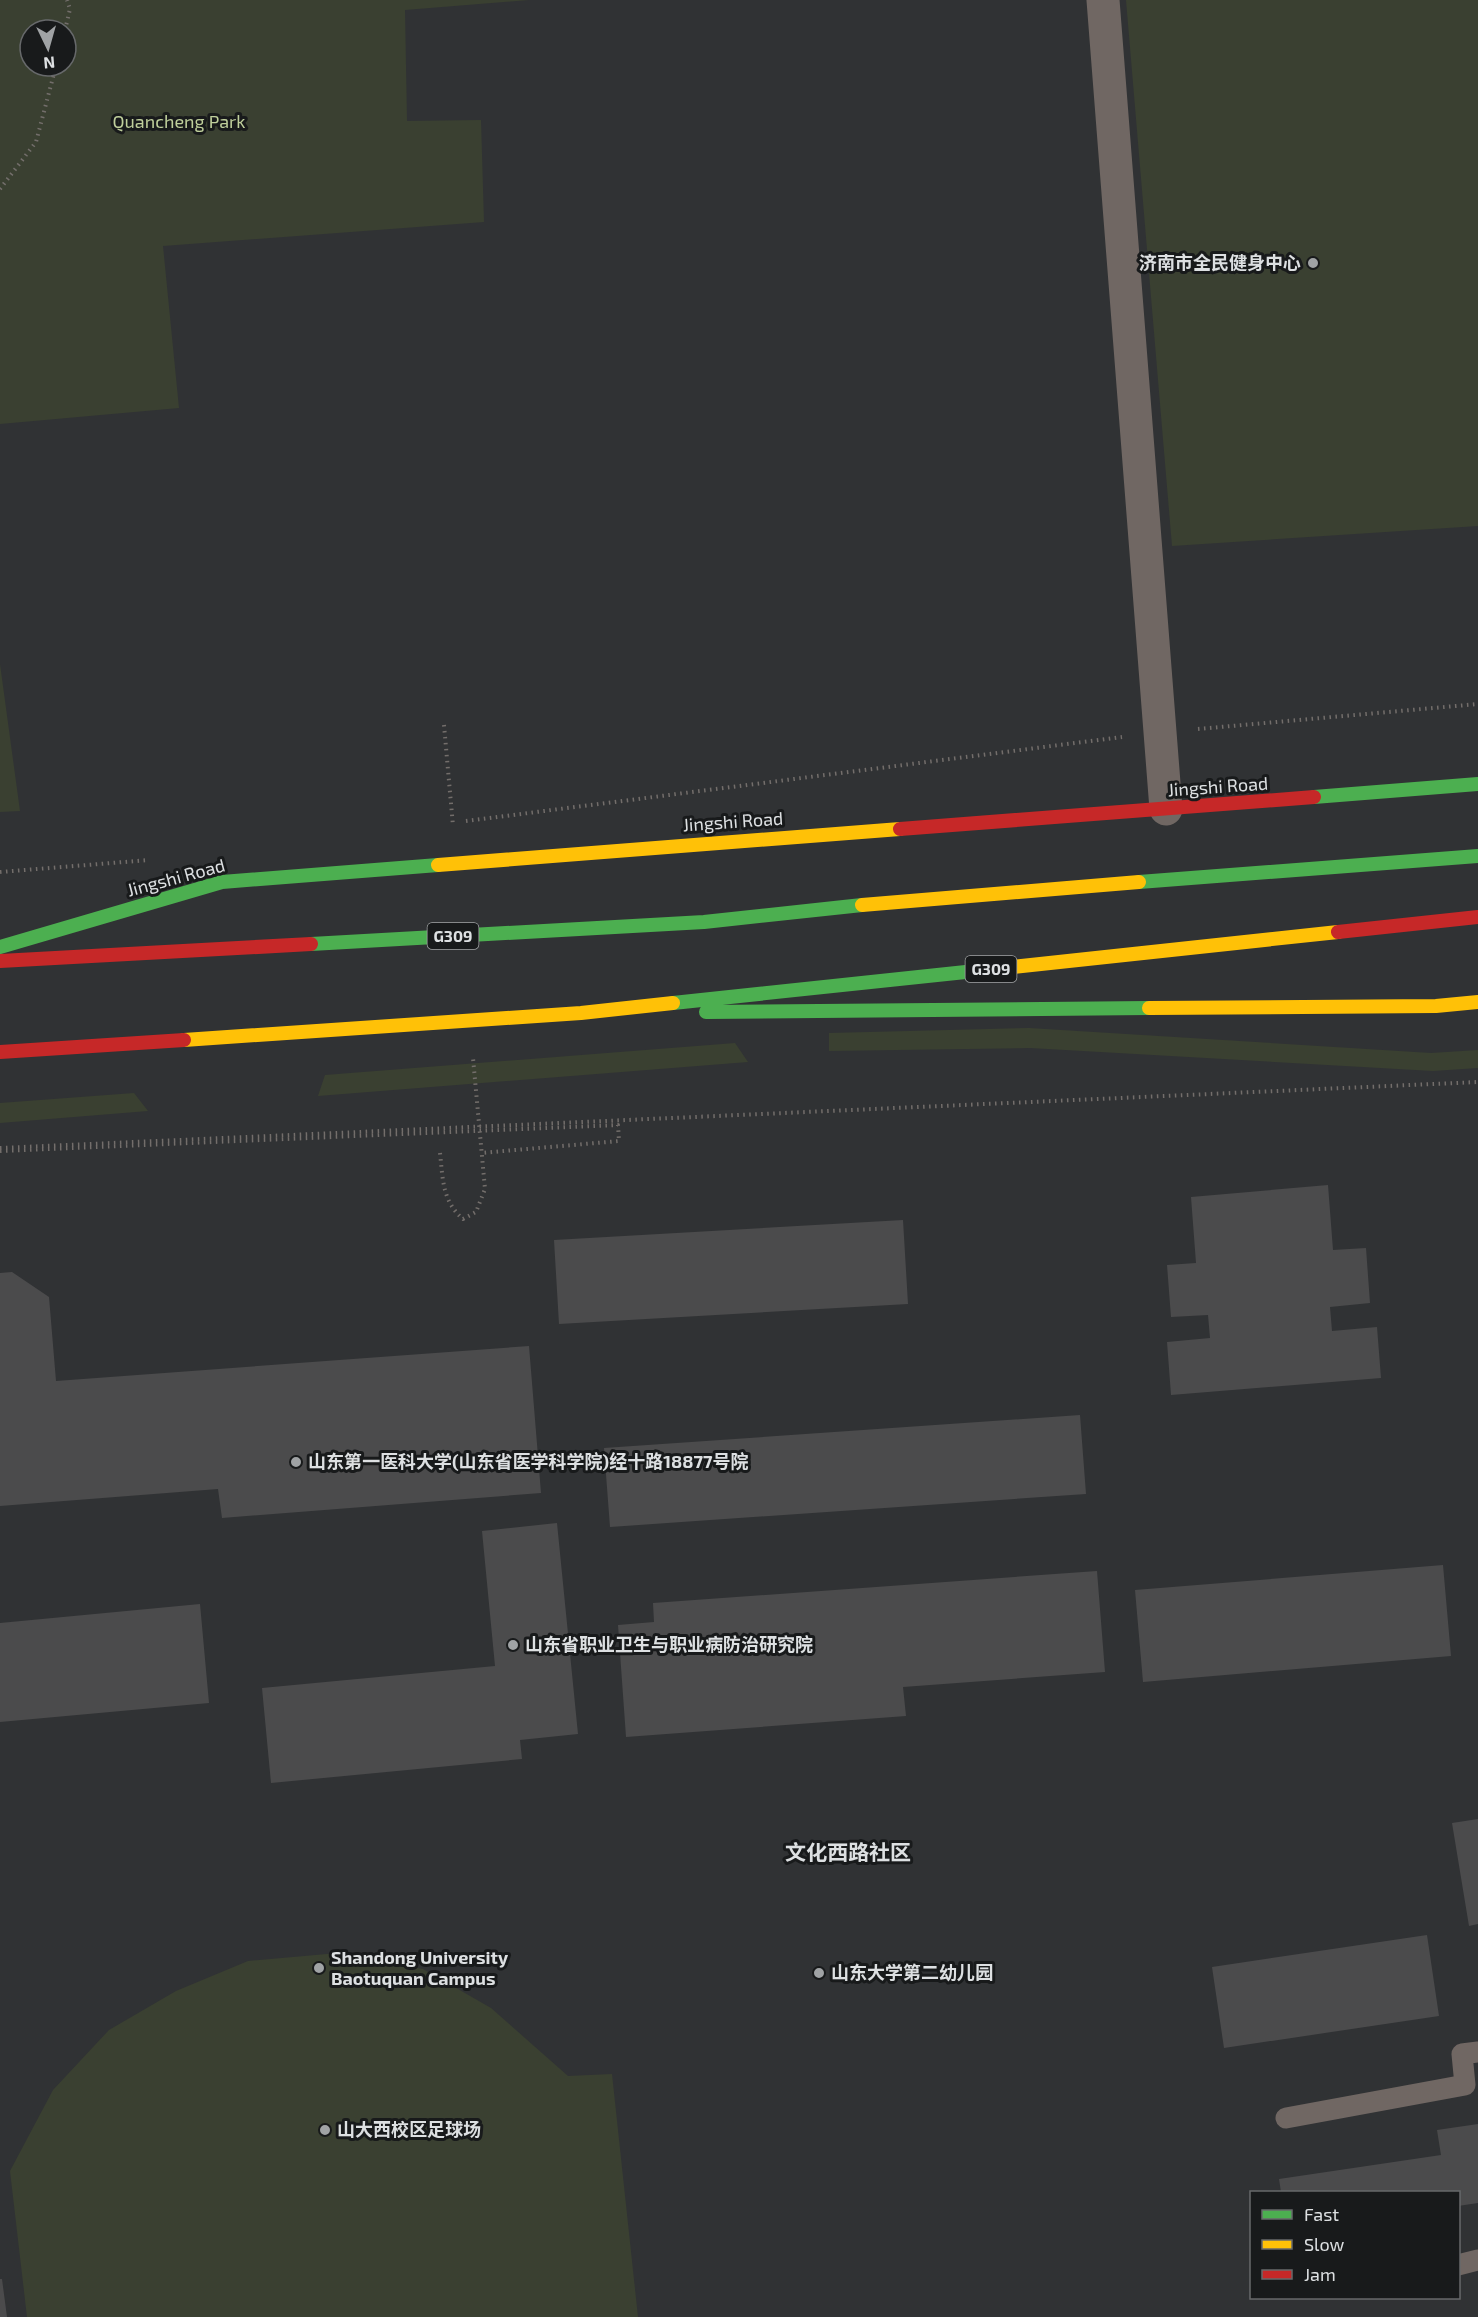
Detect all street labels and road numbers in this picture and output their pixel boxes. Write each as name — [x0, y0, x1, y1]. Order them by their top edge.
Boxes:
street label: Jingshi Road — [1167, 772, 1269, 800]
street label: Jingshi Road — [682, 807, 784, 835]
street label: Jingshi Road — [124, 853, 227, 901]
road number: G309 — [428, 923, 478, 949]
road number: G309 — [966, 956, 1016, 982]

